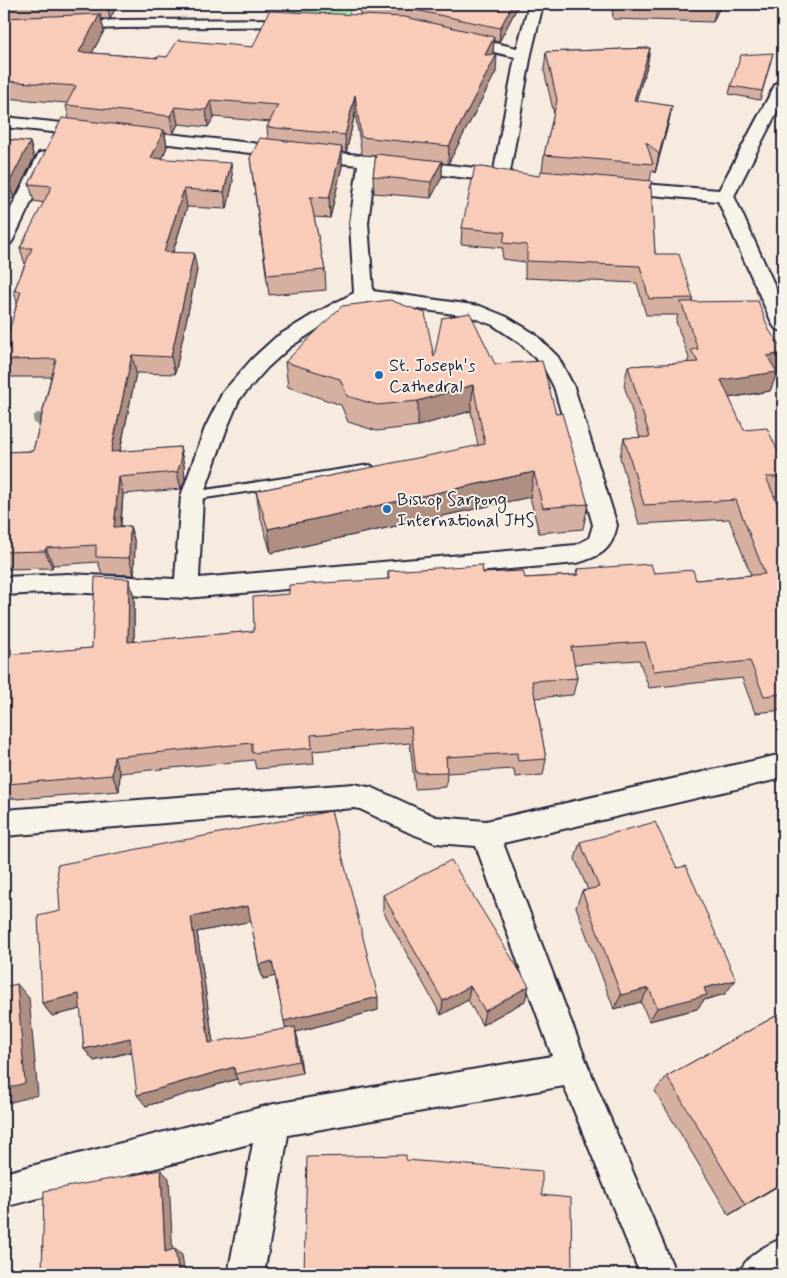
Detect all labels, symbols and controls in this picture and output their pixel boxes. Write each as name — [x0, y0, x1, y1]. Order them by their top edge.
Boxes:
place label: St. Joseph's Cathedral — [389, 354, 476, 399]
marker: St. Joseph's Cathedral — [373, 369, 385, 381]
place label: Bishop Sarpong International JHS — [397, 488, 535, 533]
marker: Bishop Sarpong International JHS — [381, 503, 393, 515]

